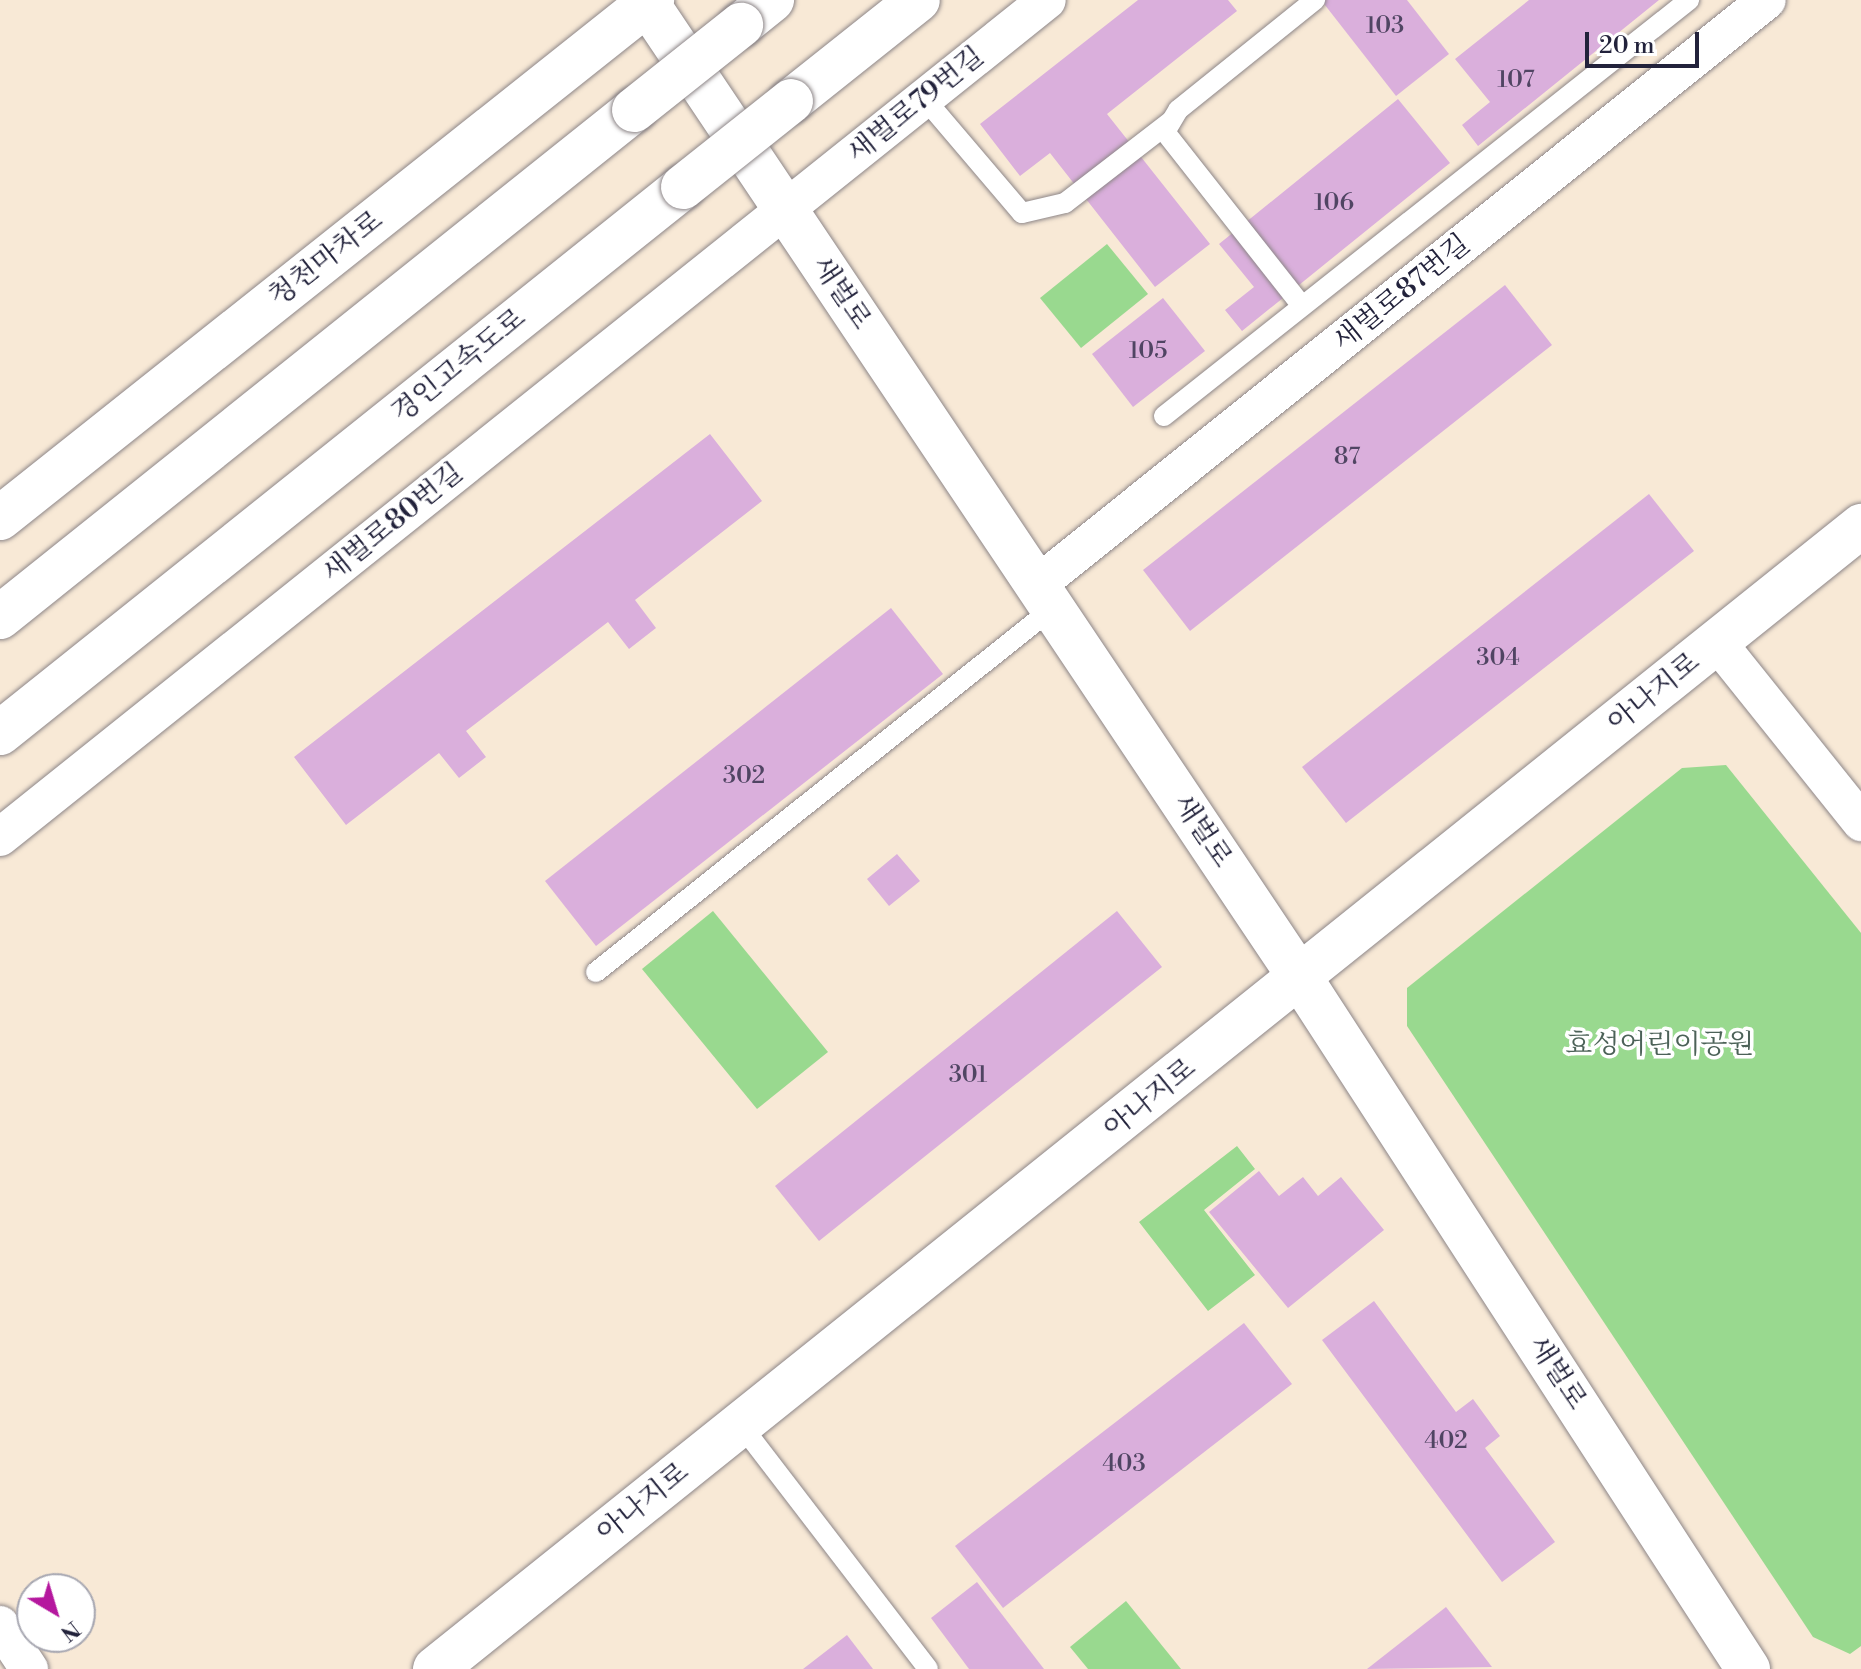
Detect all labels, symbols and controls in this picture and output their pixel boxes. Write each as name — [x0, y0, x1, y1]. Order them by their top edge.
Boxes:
house number: 103 — [1366, 13, 1404, 41]
scale bar — [1589, 16, 1703, 66]
text: 20 m — [1599, 31, 1655, 61]
street label: 새벌로79번길 — [841, 40, 991, 170]
house number: 107 — [1497, 67, 1535, 95]
house number: 106 — [1314, 190, 1354, 218]
street label: 청천마차로 — [262, 204, 390, 314]
street label: 새벌로87번길 — [1327, 228, 1477, 358]
street label: 새벌로 — [804, 250, 878, 336]
street label: 경인고속도로 — [385, 302, 533, 430]
house number: 105 — [1129, 338, 1167, 366]
house number: 87 — [1334, 444, 1360, 472]
street label: 새벌로80번길 — [316, 456, 470, 590]
house number: 304 — [1476, 645, 1520, 673]
street label: 아나지로 — [1601, 646, 1707, 740]
house number: 302 — [723, 763, 765, 791]
street label: 새벌로 — [1165, 788, 1239, 874]
park label: 효성어린이공원 — [1565, 1028, 1755, 1062]
street label: 아나지로 — [1097, 1052, 1203, 1146]
house number: 301 — [949, 1062, 987, 1090]
street label: 새벌로 — [1521, 1330, 1593, 1416]
house number: 402 — [1424, 1428, 1468, 1456]
house number: 403 — [1102, 1451, 1146, 1479]
street label: 아나지로 — [590, 1456, 696, 1550]
north arrow — [16, 1573, 96, 1653]
text: N — [55, 1615, 85, 1647]

